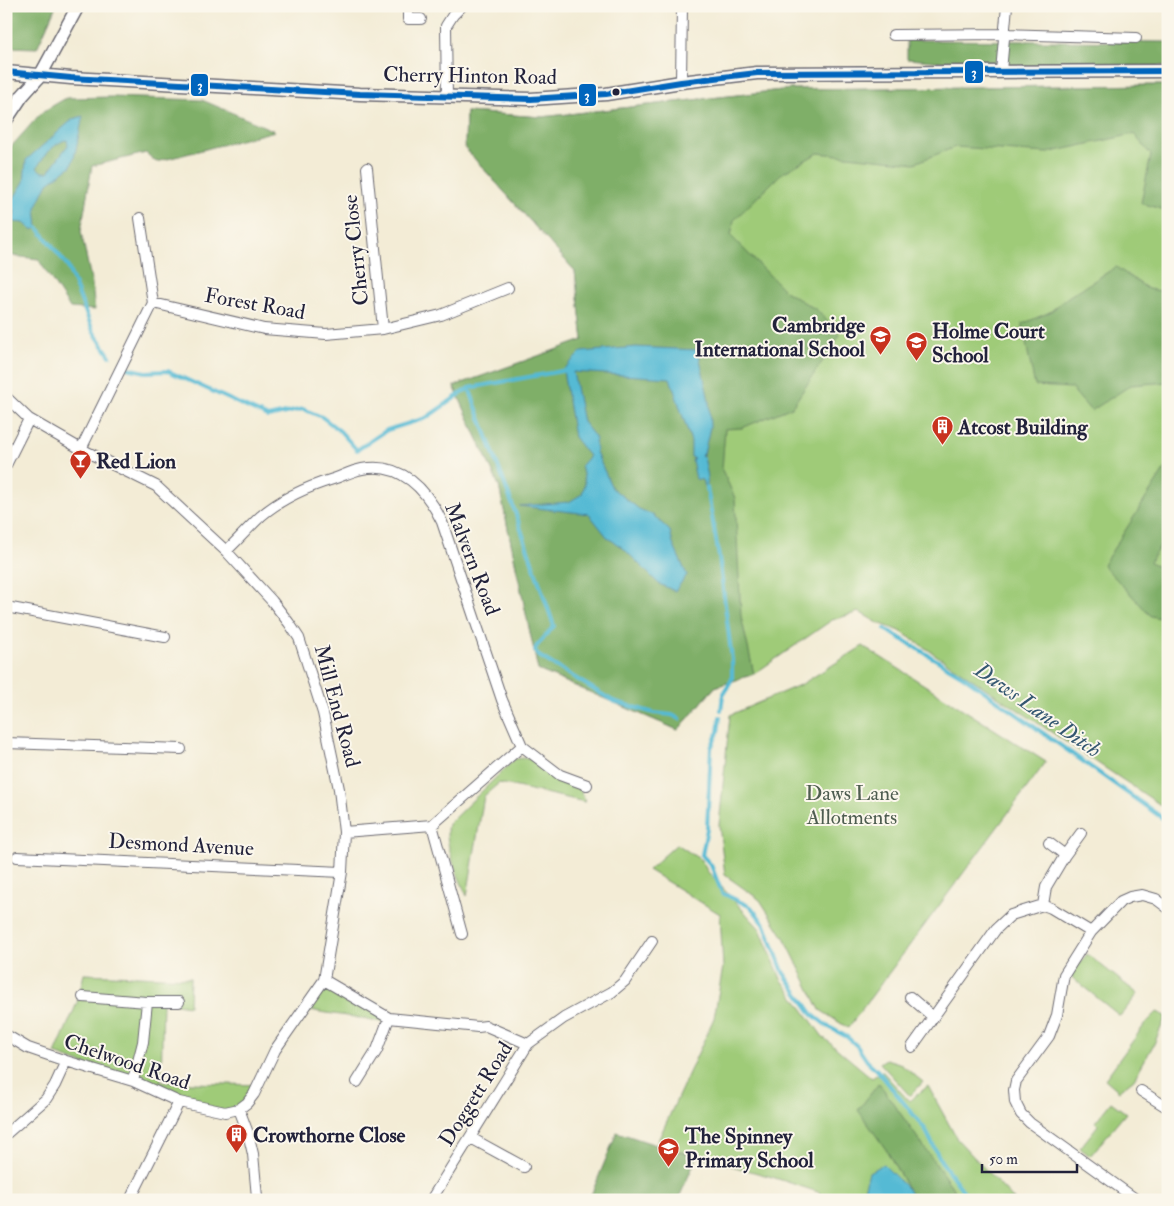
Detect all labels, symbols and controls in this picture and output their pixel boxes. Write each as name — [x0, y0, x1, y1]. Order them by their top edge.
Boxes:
line badge: 3 — [964, 60, 984, 84]
street label: Cherry Hinton Road — [383, 61, 558, 91]
text: 3 — [971, 64, 977, 81]
line badge: 3 — [190, 73, 209, 97]
text: 3 — [197, 77, 203, 94]
line badge: 3 — [578, 83, 597, 107]
text: 3 — [584, 87, 590, 104]
unlabelled marker — [611, 87, 621, 97]
street label: Cherry Close — [337, 193, 375, 307]
street label: Forest Road — [203, 282, 308, 326]
place label: Cambridge International School — [695, 312, 866, 363]
place label: Holme Court School — [932, 318, 1045, 369]
school or university icon: Cambridge International School — [869, 325, 893, 356]
school or university icon: Holme Court School — [904, 331, 928, 362]
place label: Atcost Building — [957, 414, 1088, 441]
building icon: Atcost Building — [930, 415, 954, 446]
place label: Red Lion — [96, 448, 176, 475]
bar icon: Red Lion — [68, 449, 92, 480]
street label: Malvern Road — [438, 499, 506, 620]
street label: Mill End Road — [308, 642, 366, 771]
water label: Daws Lane Ditch — [969, 655, 1107, 764]
park label: Daws Lane Allotments — [805, 780, 899, 831]
street label: Desmond Avenue — [108, 828, 255, 862]
street label: Chelwood Road — [60, 1028, 194, 1096]
street label: Doggett Road — [433, 1036, 519, 1151]
place label: Crowthorne Close — [253, 1122, 406, 1149]
building icon: Crowthorne Close — [225, 1123, 249, 1154]
place label: The Spinney Primary School — [684, 1123, 814, 1174]
school or university icon: The Spinney Primary School — [657, 1136, 681, 1167]
scale bar — [982, 1141, 1076, 1173]
text: 50 m — [989, 1150, 1018, 1169]

